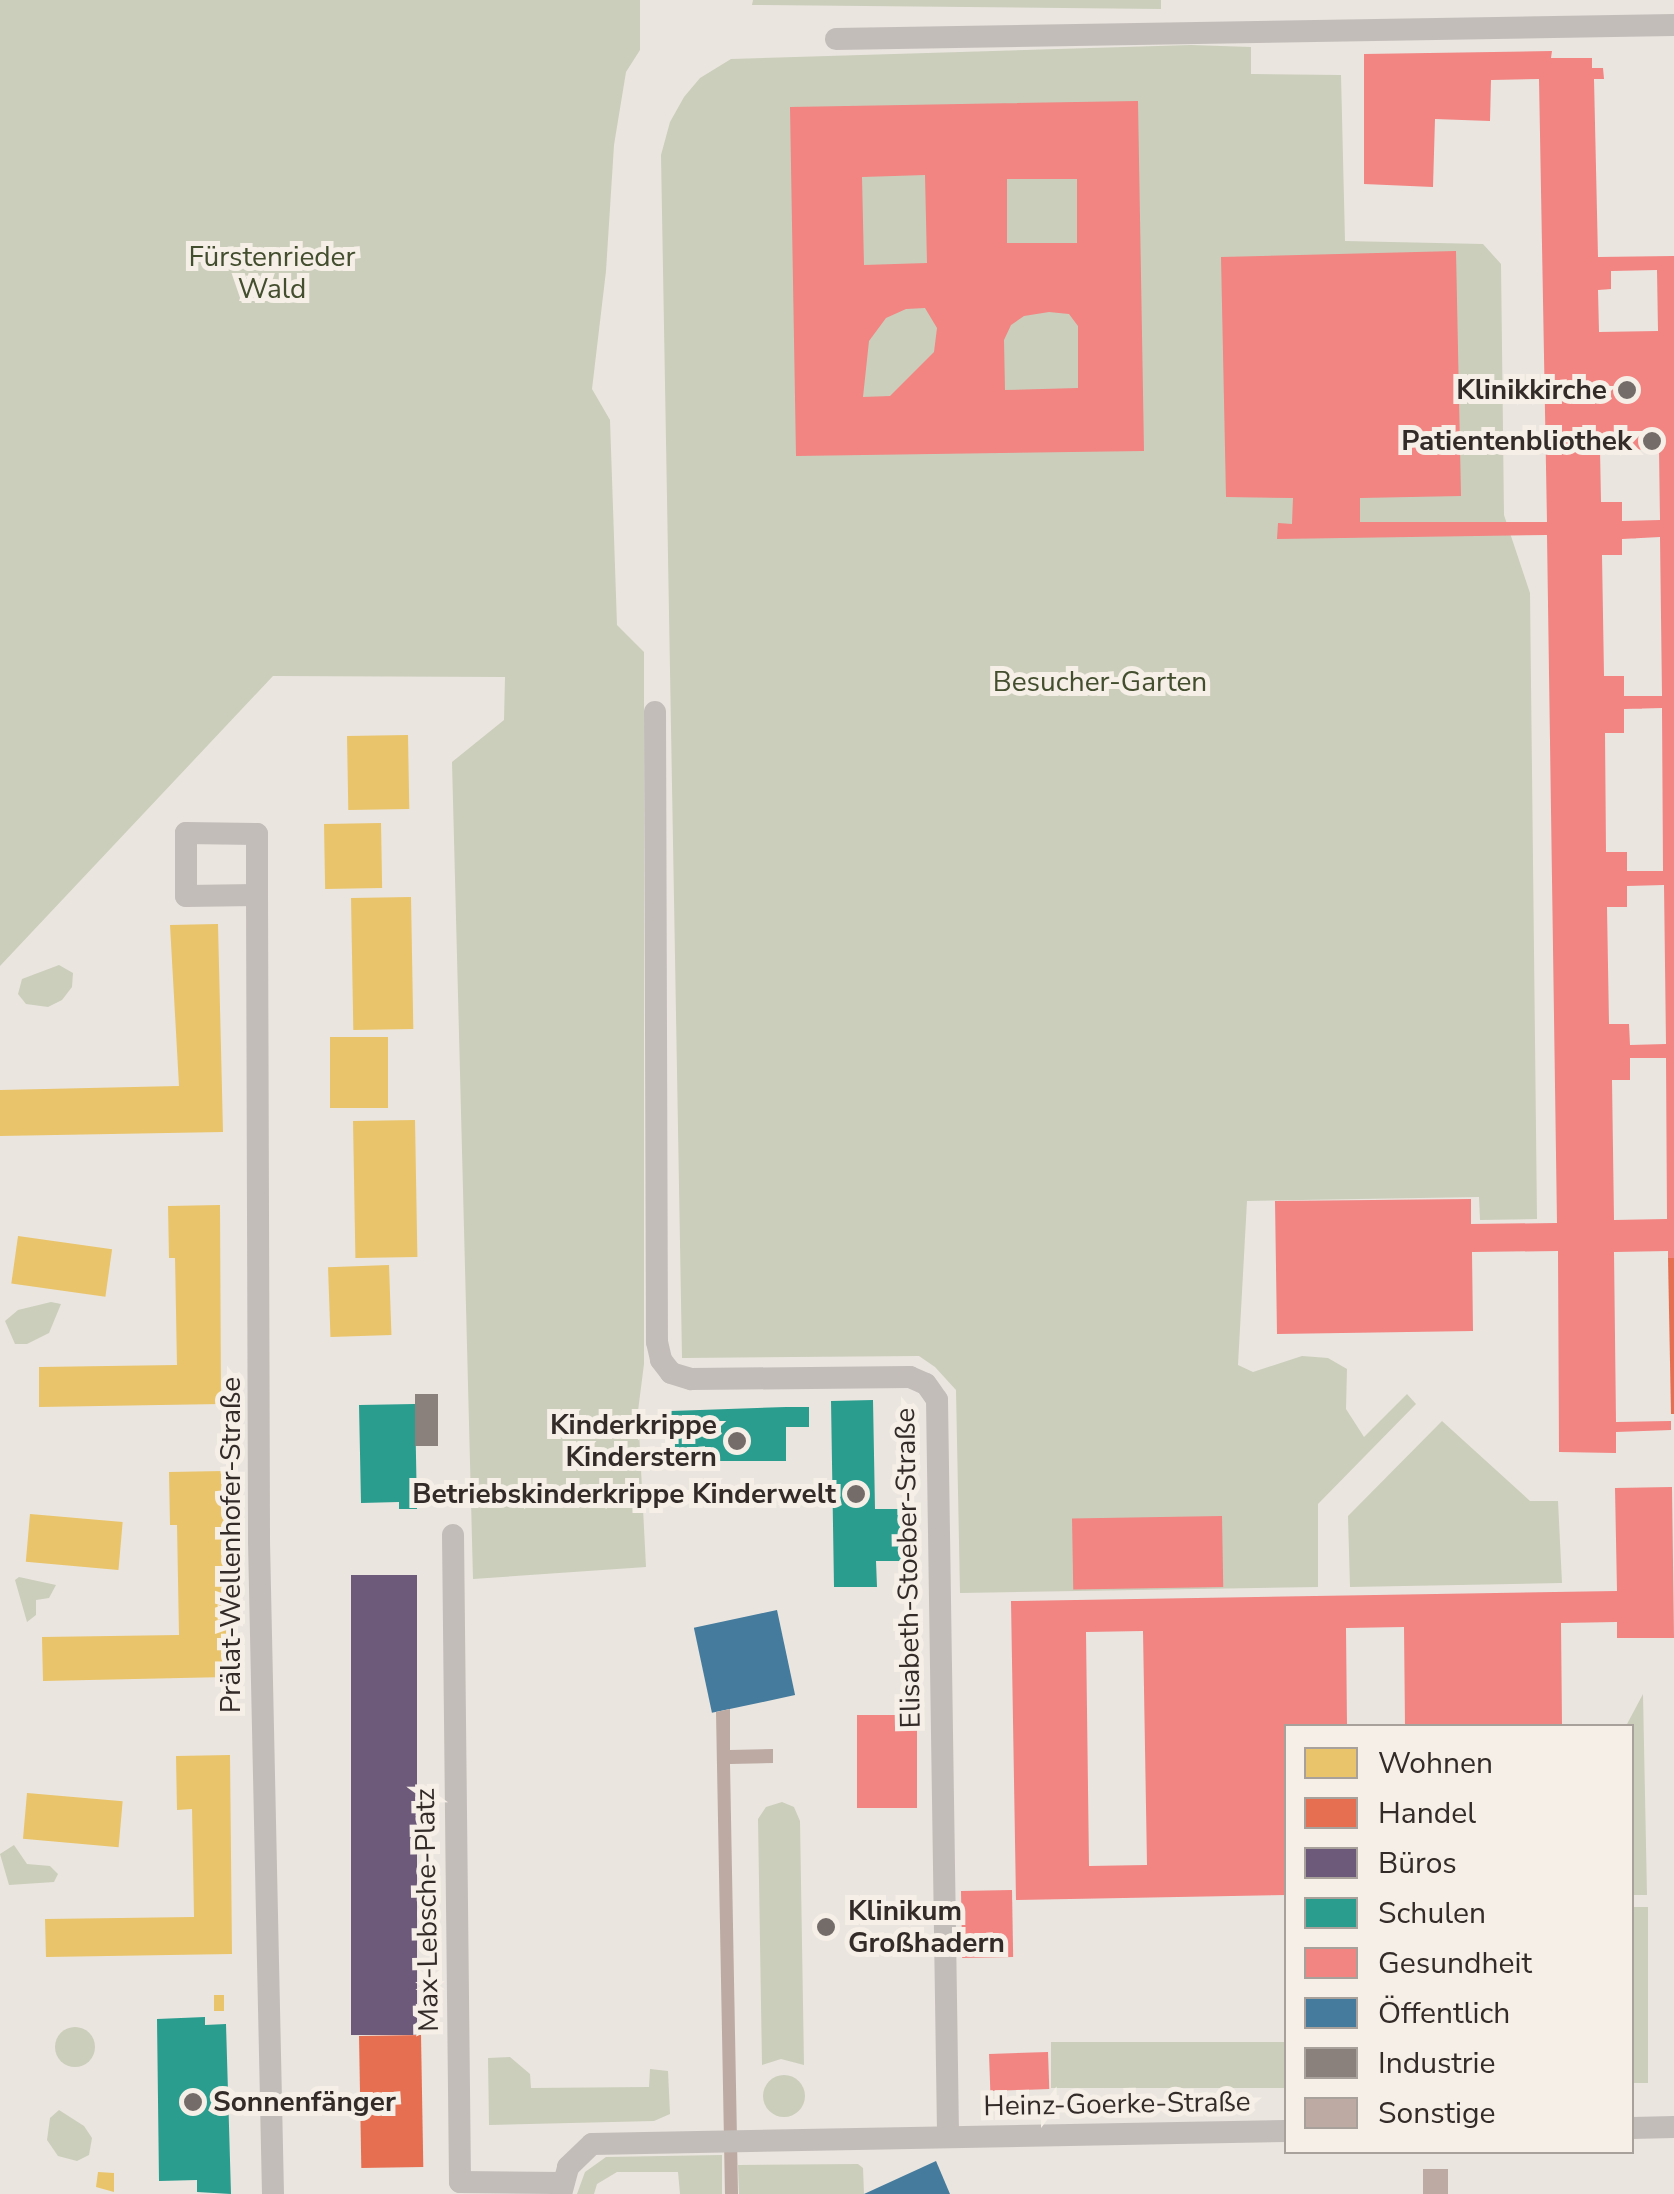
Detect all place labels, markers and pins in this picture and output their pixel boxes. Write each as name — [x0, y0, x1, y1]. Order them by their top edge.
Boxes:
place label: Klinikkirche — [1456, 373, 1607, 407]
marker: Klinikkirche — [1616, 379, 1638, 401]
place label: Patientenbliothek — [1401, 424, 1632, 458]
marker: Patientenbliothek — [1641, 430, 1663, 452]
place label: Kinderkrippe Kinderstern — [550, 1408, 717, 1474]
marker: Kinderkrippe Kinderstern — [726, 1430, 748, 1452]
place label: Betriebskinderkrippe Kinderwelt — [412, 1477, 836, 1511]
marker: Betriebskinderkrippe Kinderwelt — [845, 1483, 867, 1505]
place label: Klinikum Großhadern — [848, 1894, 1005, 1960]
marker: Klinikum Großhadern — [813, 1914, 839, 1940]
place label: Sonnenfänger — [213, 2085, 396, 2119]
marker: Sonnenfänger — [182, 2091, 204, 2113]

